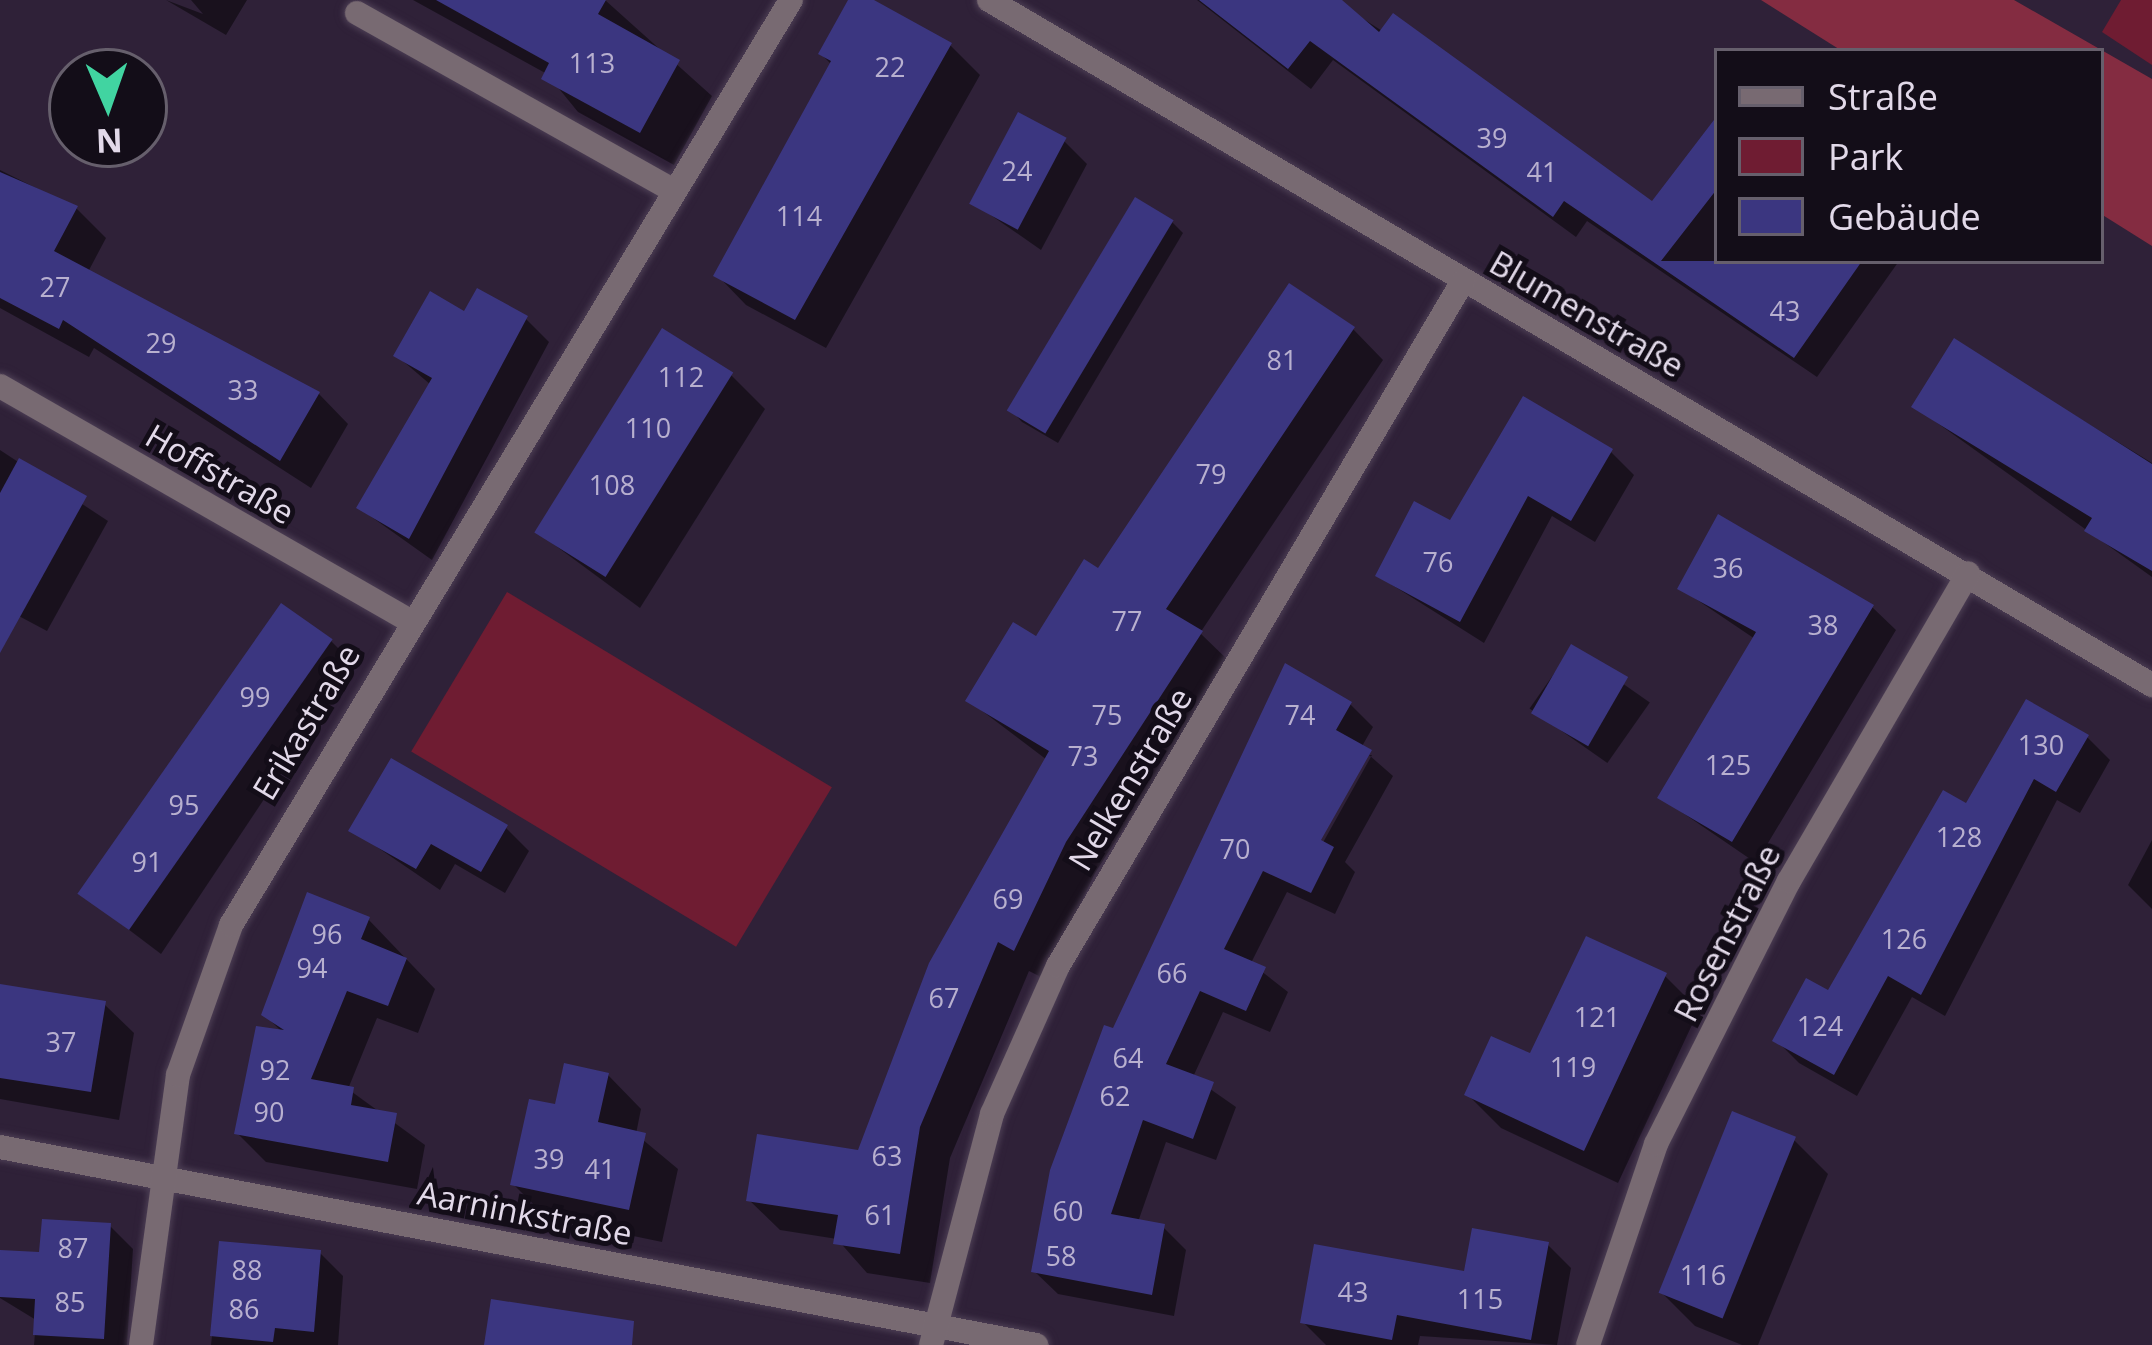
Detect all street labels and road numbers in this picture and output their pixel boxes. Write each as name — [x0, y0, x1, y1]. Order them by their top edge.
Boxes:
street label: Blumenstraße — [1483, 242, 1691, 386]
street label: Hoffstraße — [139, 416, 301, 532]
street label: Erikastraße — [244, 637, 368, 807]
street label: Nelkenstraße — [1060, 680, 1200, 878]
street label: Rosenstraße — [1666, 838, 1788, 1028]
street label: Aarninkstraße — [415, 1173, 635, 1253]

